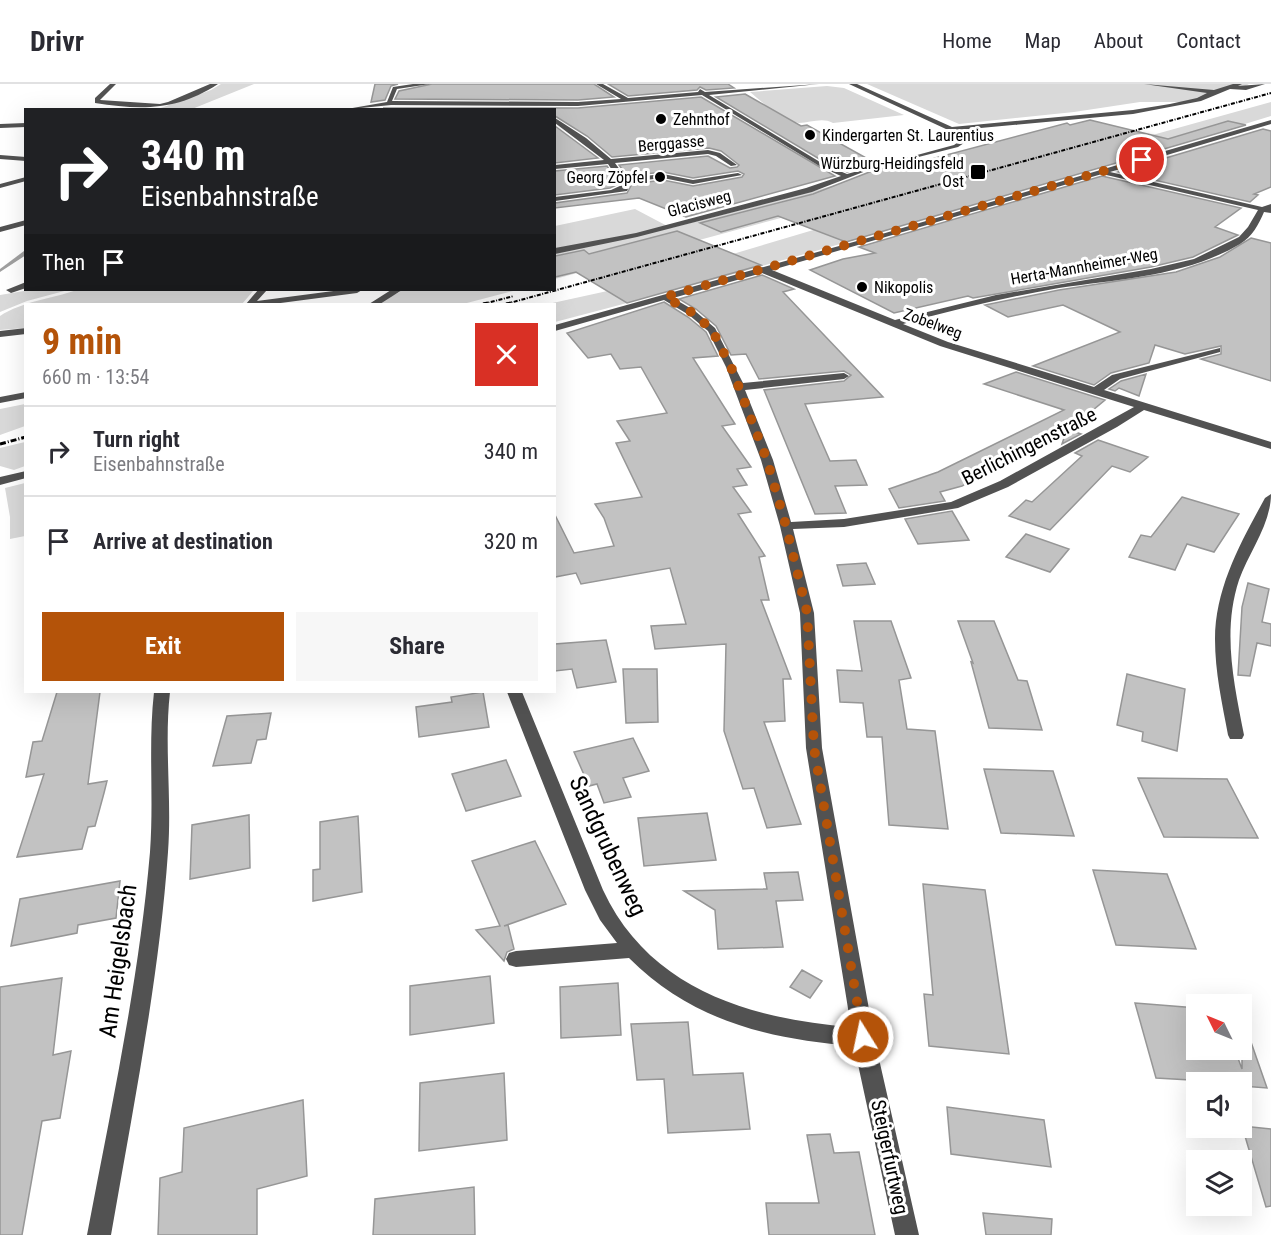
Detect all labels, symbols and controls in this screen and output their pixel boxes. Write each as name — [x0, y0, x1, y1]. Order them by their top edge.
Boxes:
text: Drivr — [30, 25, 84, 58]
text: Home — [942, 29, 992, 53]
text: Map — [1025, 29, 1061, 53]
text: About — [1094, 29, 1143, 53]
text: Contact — [1176, 29, 1241, 53]
place label: Zehnthof — [673, 110, 730, 129]
marker: Zehnthof — [654, 112, 668, 126]
place label: Kindergarten St. Laurentius — [822, 126, 994, 145]
marker: Kindergarten St. Laurentius — [803, 128, 817, 142]
text: 340 m — [141, 131, 246, 180]
street label: Berggasse — [637, 131, 705, 156]
icon: right — [42, 132, 120, 210]
pin — [1116, 134, 1167, 185]
icon: arrive — [1125, 143, 1158, 176]
place label: Würzburg-Heidingsfeld Ost — [820, 154, 964, 191]
marker: Würzburg-Heidingsfeld Ost — [969, 163, 987, 181]
place label: Georg Zöpfel — [567, 168, 648, 187]
marker: Georg Zöpfel — [653, 170, 667, 184]
text: Eisenbahnstraße — [141, 181, 319, 213]
street label: Glacisweg — [665, 186, 733, 221]
street label: Herta-Mannheimer-Weg — [1009, 244, 1159, 289]
icon: arrive — [97, 246, 130, 279]
text: Then — [42, 250, 85, 275]
place label: Nikopolis — [874, 278, 933, 297]
marker: Nikopolis — [855, 280, 869, 294]
street label: Zobelweg — [901, 304, 965, 343]
text: 9 min — [42, 321, 122, 363]
button: close — [475, 323, 538, 386]
text: 660 m · 13:54 — [42, 365, 149, 389]
street label: Berlichingenstraße — [958, 402, 1100, 490]
text: Turn right — [93, 427, 180, 452]
icon: right — [42, 435, 75, 468]
text: 340 m — [484, 439, 538, 464]
text: Eisenbahnstraße — [93, 452, 225, 476]
icon: arrive — [42, 525, 75, 558]
text: Arrive at destination — [93, 529, 273, 554]
text: 320 m — [484, 529, 538, 554]
button: Exit — [42, 612, 284, 681]
button: Share — [296, 612, 538, 681]
street label: Sandgrubenweg — [563, 771, 653, 921]
street label: Am Heigelsbach — [93, 882, 143, 1040]
north arrow — [1186, 994, 1252, 1060]
map controls — [1186, 994, 1252, 1216]
position arrow — [831, 1005, 895, 1069]
button: sound — [1186, 1072, 1252, 1138]
street label: Steigerfurtweg — [866, 1098, 914, 1216]
button: layers — [1186, 1150, 1252, 1216]

